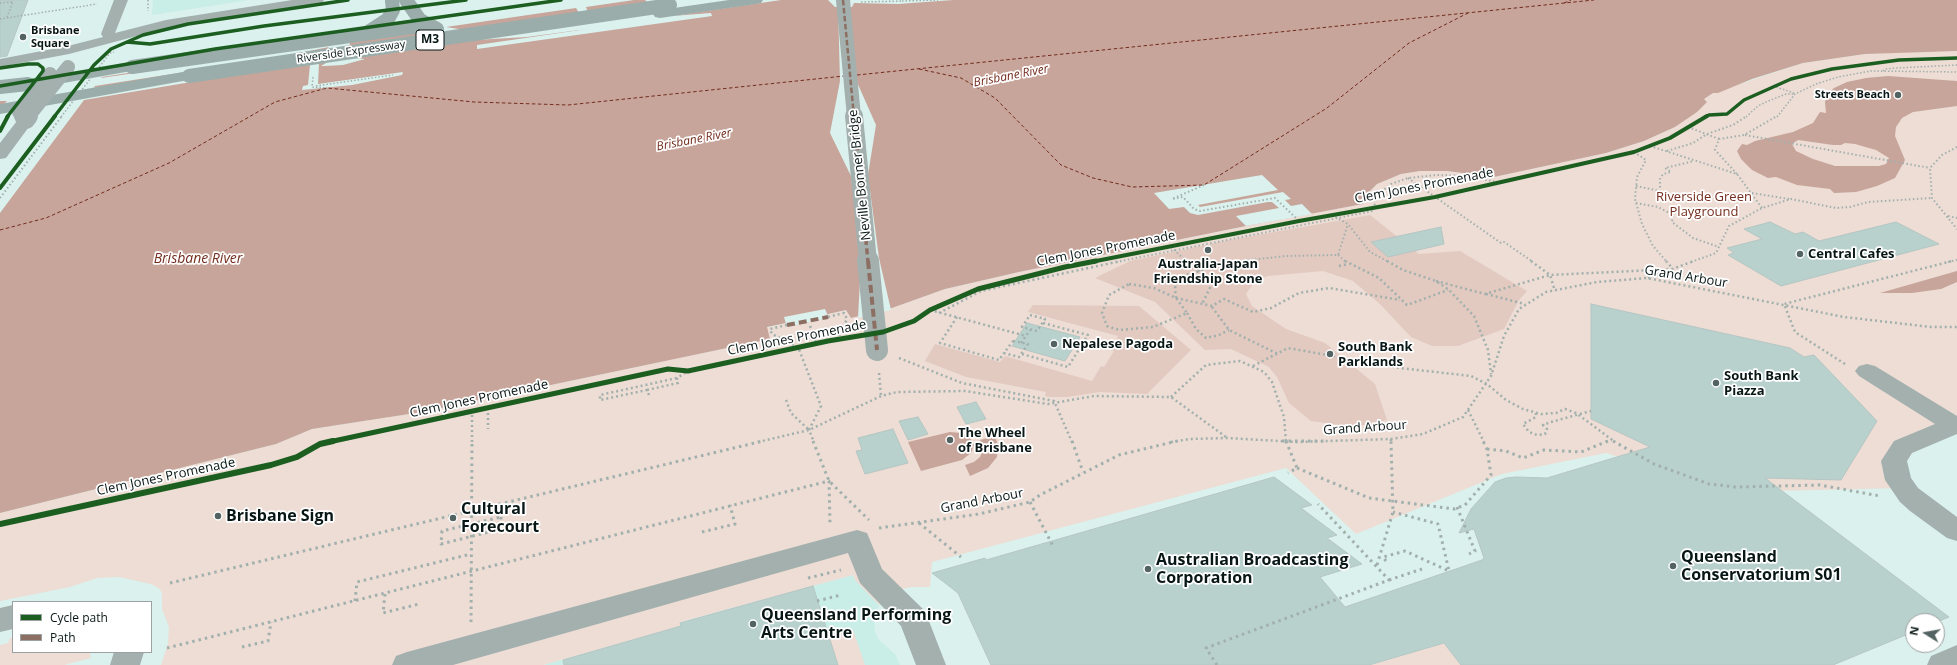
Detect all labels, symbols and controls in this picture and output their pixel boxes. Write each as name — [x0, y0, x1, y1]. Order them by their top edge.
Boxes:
place label: Brisbane Square — [31, 24, 80, 50]
road number: M3 — [416, 30, 444, 50]
marker: Brisbane Square — [18, 32, 28, 42]
street label: Riverside Expressway — [296, 38, 406, 66]
water label: Brisbane River — [972, 62, 1050, 90]
place label: Streets Beach — [1815, 88, 1890, 102]
marker: Streets Beach — [1893, 90, 1903, 100]
street label: Neville Bonner Bridge — [845, 109, 875, 241]
water label: Brisbane River — [655, 126, 733, 154]
street label: Clem Jones Promenade — [1353, 165, 1495, 207]
park label: Riverside Green Playground — [1656, 189, 1752, 220]
street label: Clem Jones Promenade — [1035, 228, 1177, 270]
marker: Australia-Japan Friendship Stone — [1203, 245, 1213, 255]
place label: Central Cafes — [1808, 246, 1895, 262]
marker: Central Cafes — [1795, 249, 1805, 259]
water label: Brisbane River — [154, 251, 242, 267]
place label: Australia-Japan Friendship Stone — [1153, 256, 1263, 287]
street label: Grand Arbour — [1643, 263, 1729, 291]
street label: Clem Jones Promenade — [726, 317, 868, 359]
place label: Nepalese Pagoda — [1062, 336, 1173, 352]
marker: Nepalese Pagoda — [1049, 339, 1059, 349]
place label: South Bank Parklands — [1338, 339, 1413, 370]
marker: South Bank Parklands — [1325, 349, 1335, 359]
place label: South Bank Piazza — [1724, 368, 1799, 399]
street label: Clem Jones Promenade — [408, 377, 550, 421]
marker: South Bank Piazza — [1711, 378, 1721, 388]
street label: Grand Arbour — [1323, 417, 1407, 439]
place label: The Wheel of Brisbane — [958, 425, 1032, 456]
marker: The Wheel of Brisbane — [945, 435, 955, 445]
street label: Clem Jones Promenade — [95, 455, 237, 499]
street label: Grand Arbour — [939, 485, 1025, 517]
place label: Cultural Forecourt — [461, 499, 539, 537]
place label: Brisbane Sign — [226, 506, 334, 526]
marker: Brisbane Sign — [213, 511, 223, 521]
marker: Cultural Forecourt — [448, 513, 458, 523]
place label: Queensland Conservatorium S01 — [1681, 547, 1842, 585]
place label: Australian Broadcasting Corporation — [1156, 550, 1348, 588]
marker: Queensland Conservatorium S01 — [1668, 561, 1678, 571]
marker: Australian Broadcasting Corporation — [1143, 564, 1153, 574]
legend — [12, 601, 152, 653]
place label: Queensland Performing Arts Centre — [761, 605, 951, 643]
text: Cycle path — [50, 609, 108, 626]
north arrow — [1905, 613, 1945, 653]
marker: Queensland Performing Arts Centre — [748, 619, 758, 629]
text: N — [1905, 625, 1922, 637]
text: Path — [50, 629, 76, 646]

